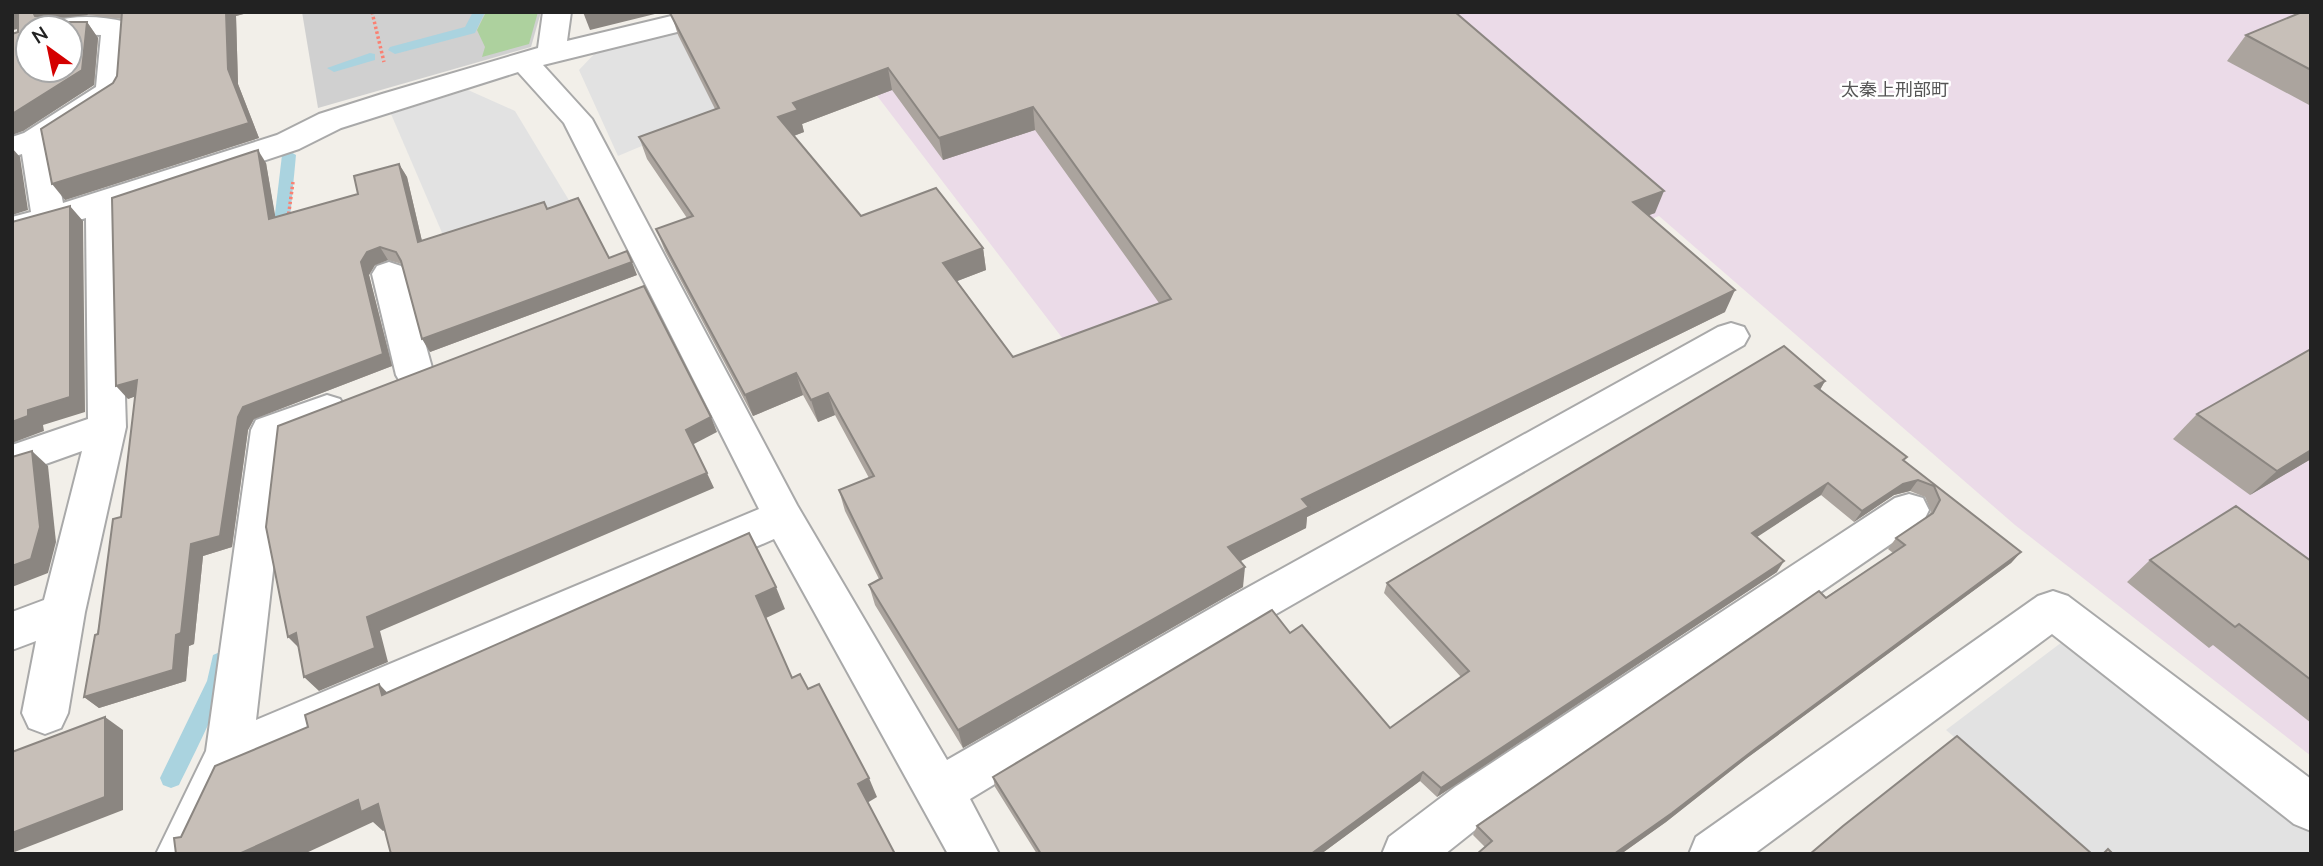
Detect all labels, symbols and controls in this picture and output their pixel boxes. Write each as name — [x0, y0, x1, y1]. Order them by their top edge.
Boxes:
north arrow — [14, 14, 84, 84]
text: N — [27, 21, 53, 50]
district label: 太秦上刑部町 — [1841, 78, 1949, 102]

